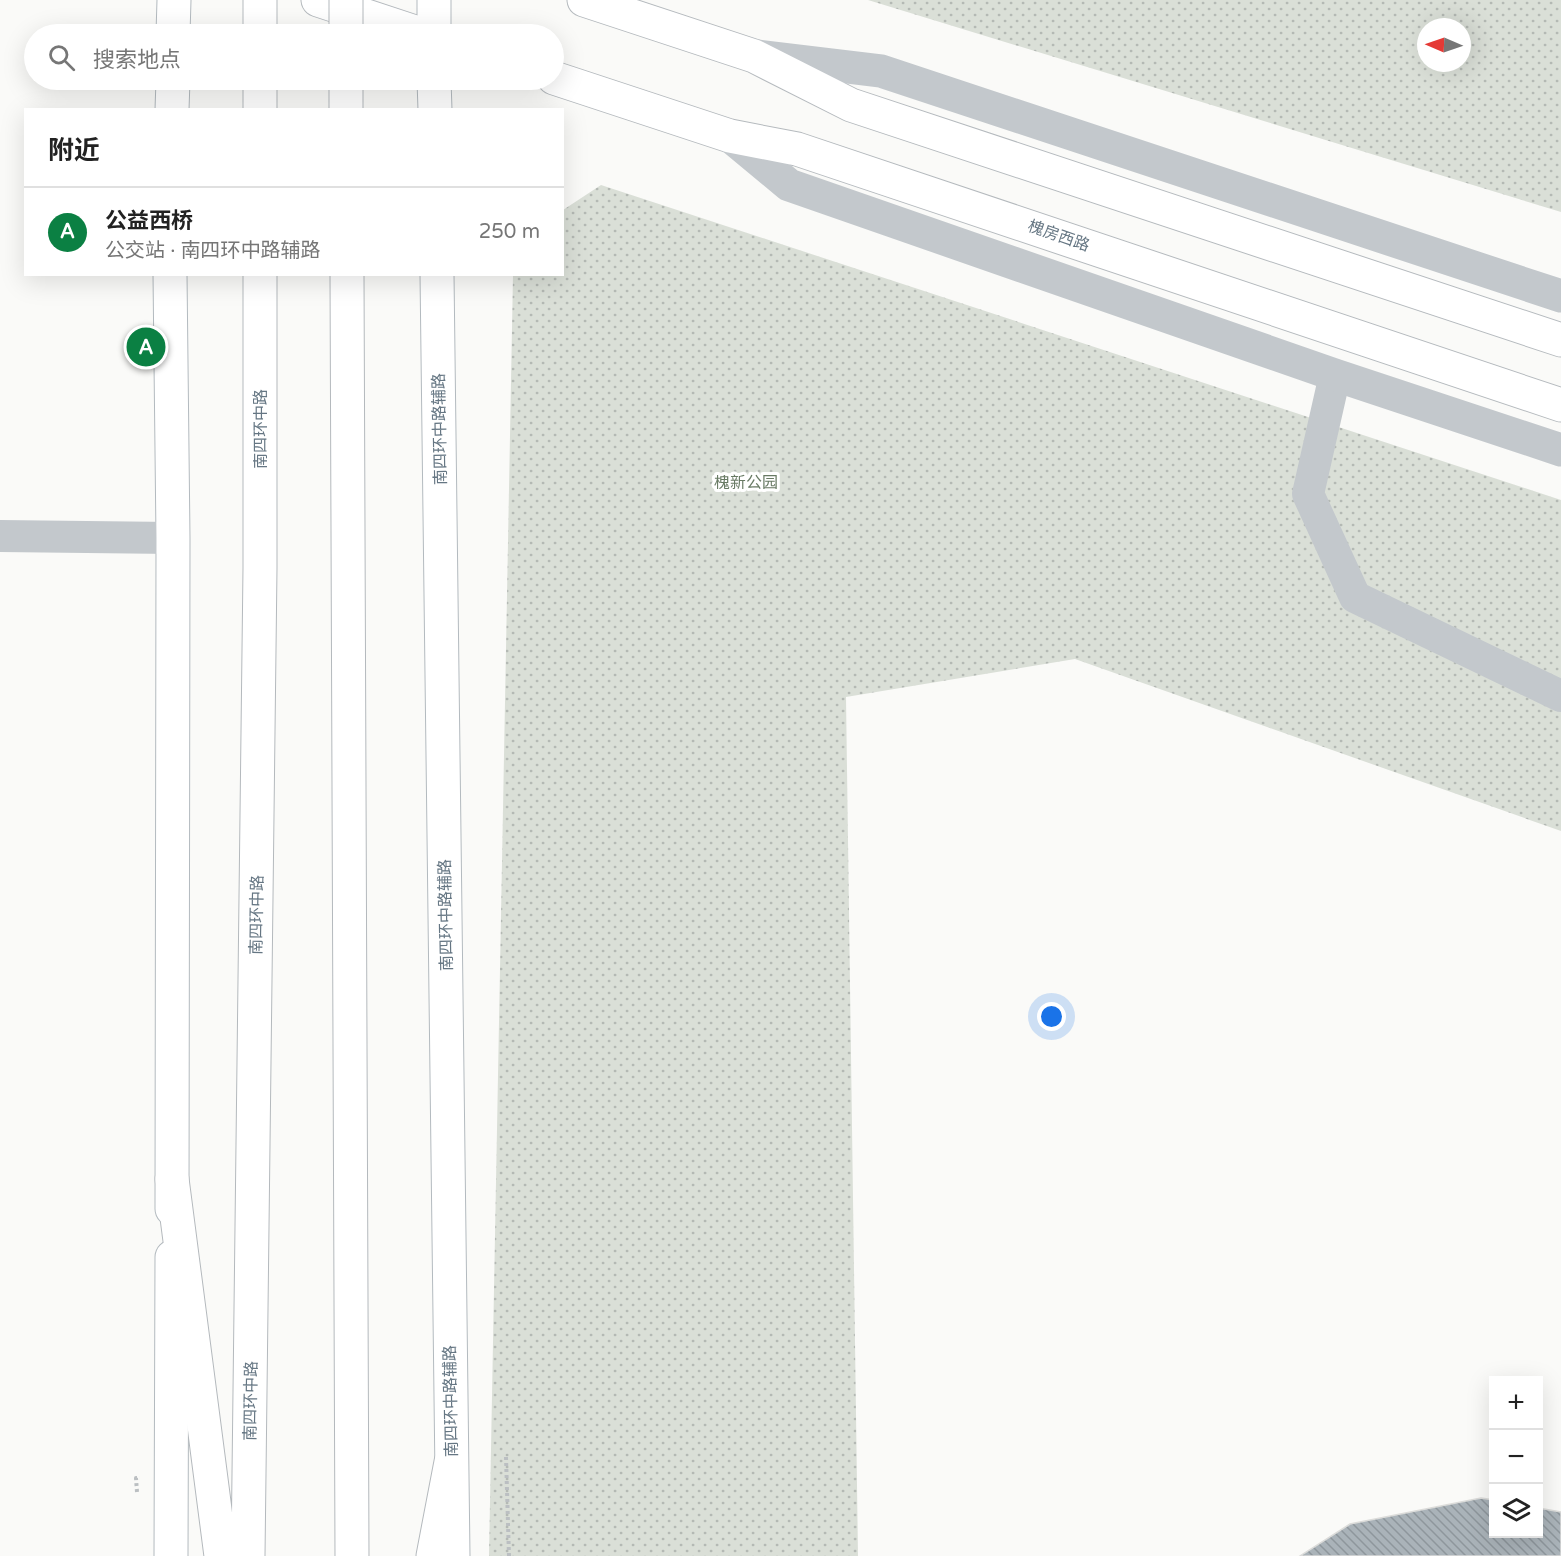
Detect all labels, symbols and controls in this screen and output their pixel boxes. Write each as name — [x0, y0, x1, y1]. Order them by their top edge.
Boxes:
north arrow — [1417, 18, 1471, 72]
search box — [24, 24, 564, 90]
icon: search — [45, 41, 78, 74]
text: 搜索地点 — [93, 47, 181, 73]
text: 附近 — [48, 135, 100, 166]
text: 公益西桥 — [105, 208, 193, 234]
street label: 槐房西路 — [1025, 216, 1092, 256]
text: A — [60, 220, 75, 244]
text: 250 m — [479, 220, 540, 244]
text: 公交站 · 南四环中路辅路 — [105, 239, 321, 263]
pin: A — [126, 324, 166, 370]
street label: 南四环中路辅路 — [429, 373, 451, 485]
street label: 南四环中路 — [251, 389, 271, 469]
park label: 槐新公园 — [714, 473, 778, 493]
street label: 南四环中路辅路 — [435, 859, 457, 971]
street label: 南四环中路 — [246, 875, 268, 955]
your location — [1037, 1002, 1066, 1031]
street label: 南四环中路辅路 — [440, 1345, 462, 1457]
street label: 南四环中路 — [240, 1361, 262, 1441]
map controls — [1489, 1376, 1543, 1538]
button: + — [1489, 1376, 1543, 1430]
button: − — [1489, 1430, 1543, 1484]
button: layers — [1489, 1484, 1543, 1538]

